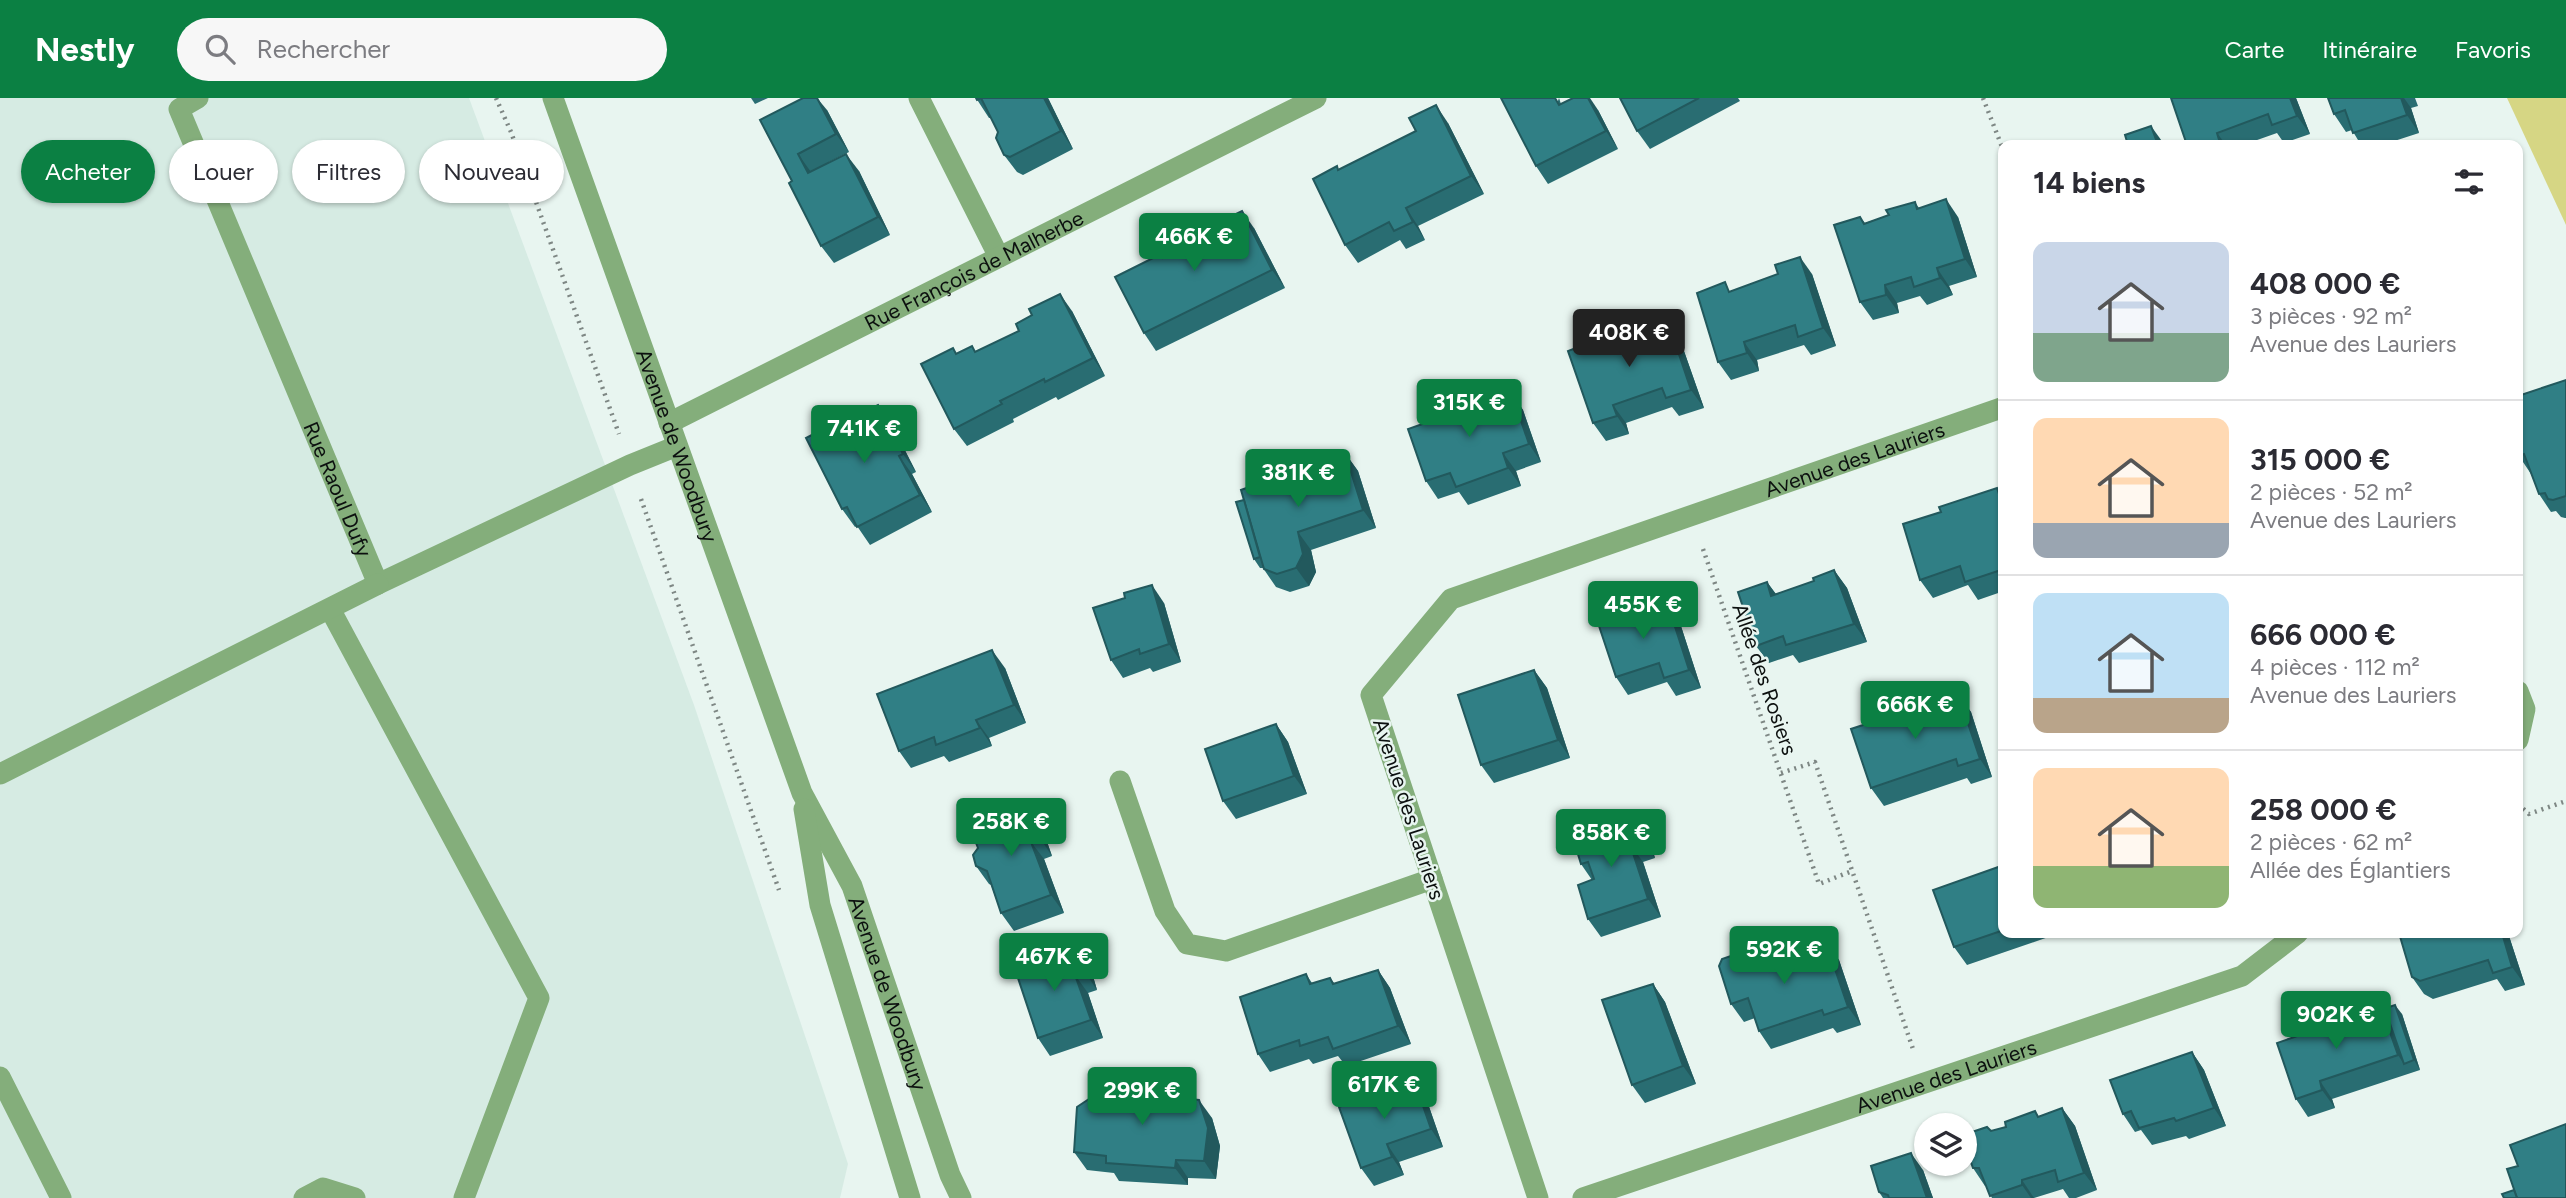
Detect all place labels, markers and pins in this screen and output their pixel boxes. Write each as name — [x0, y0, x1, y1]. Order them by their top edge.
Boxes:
pin: 466K € — [1137, 214, 1251, 273]
pin: 408K € — [1572, 310, 1686, 369]
pin: 315K € — [1412, 380, 1526, 439]
pin: 741K € — [807, 406, 921, 465]
pin: 381K € — [1241, 450, 1355, 509]
pin: 455K € — [1586, 582, 1700, 641]
pin: 666K € — [1858, 682, 1972, 741]
pin: 258K € — [954, 798, 1068, 858]
pin: 858K € — [1554, 810, 1668, 869]
pin: 592K € — [1727, 926, 1841, 986]
pin: 467K € — [997, 934, 1111, 993]
pin: 902K € — [2279, 992, 2393, 1051]
pin: 617K € — [1327, 1062, 1441, 1121]
pin: 299K € — [1085, 1068, 1199, 1127]

